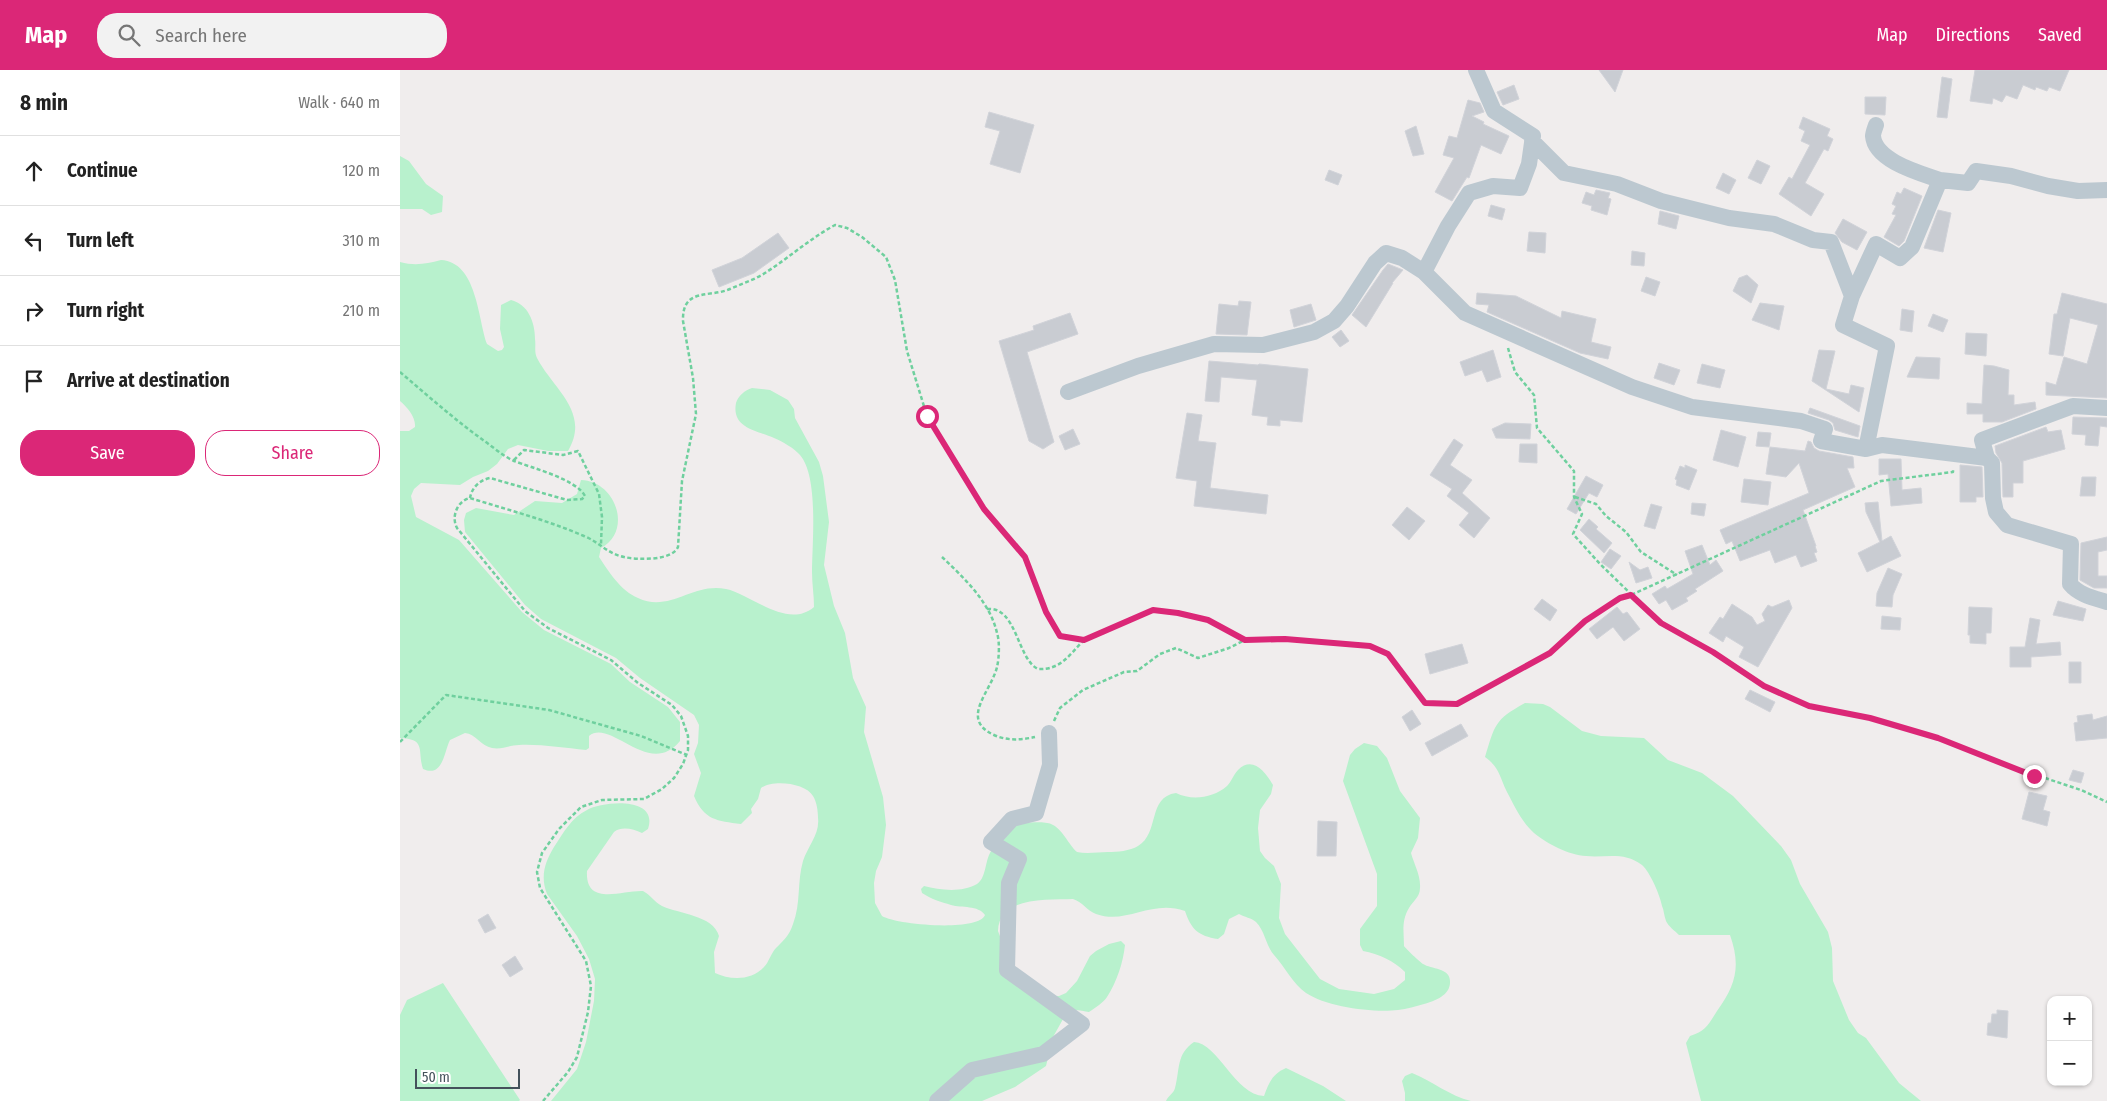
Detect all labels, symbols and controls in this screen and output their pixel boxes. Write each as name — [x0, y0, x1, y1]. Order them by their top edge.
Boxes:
search box — [97, 13, 447, 58]
text: Map — [25, 21, 67, 49]
icon: search — [115, 21, 143, 49]
text: Search here — [155, 24, 247, 47]
text: Map — [1876, 24, 1908, 46]
text: Directions — [1936, 24, 2010, 46]
text: Saved — [2038, 24, 2082, 46]
text: 8 min — [20, 90, 68, 116]
text: Walk · 640 m — [298, 93, 380, 112]
icon: ahead — [20, 157, 48, 185]
text: Continue — [67, 159, 138, 182]
text: 120 m — [342, 161, 380, 180]
icon: left — [20, 227, 48, 255]
text: Turn left — [67, 229, 134, 252]
text: 310 m — [343, 231, 380, 250]
icon: right — [20, 297, 48, 325]
text: Turn right — [67, 299, 144, 322]
text: 210 m — [343, 301, 380, 320]
icon: arrive — [20, 367, 48, 395]
text: Arrive at destination — [67, 369, 230, 392]
route start — [916, 405, 939, 428]
button: Save — [20, 430, 195, 476]
button: Share — [205, 430, 380, 476]
route end — [2023, 765, 2046, 788]
map controls — [2047, 996, 2092, 1086]
button: + — [2047, 996, 2092, 1041]
button: − — [2047, 1041, 2092, 1086]
scale bar — [415, 1066, 520, 1089]
text: 50 m — [422, 1069, 450, 1086]

